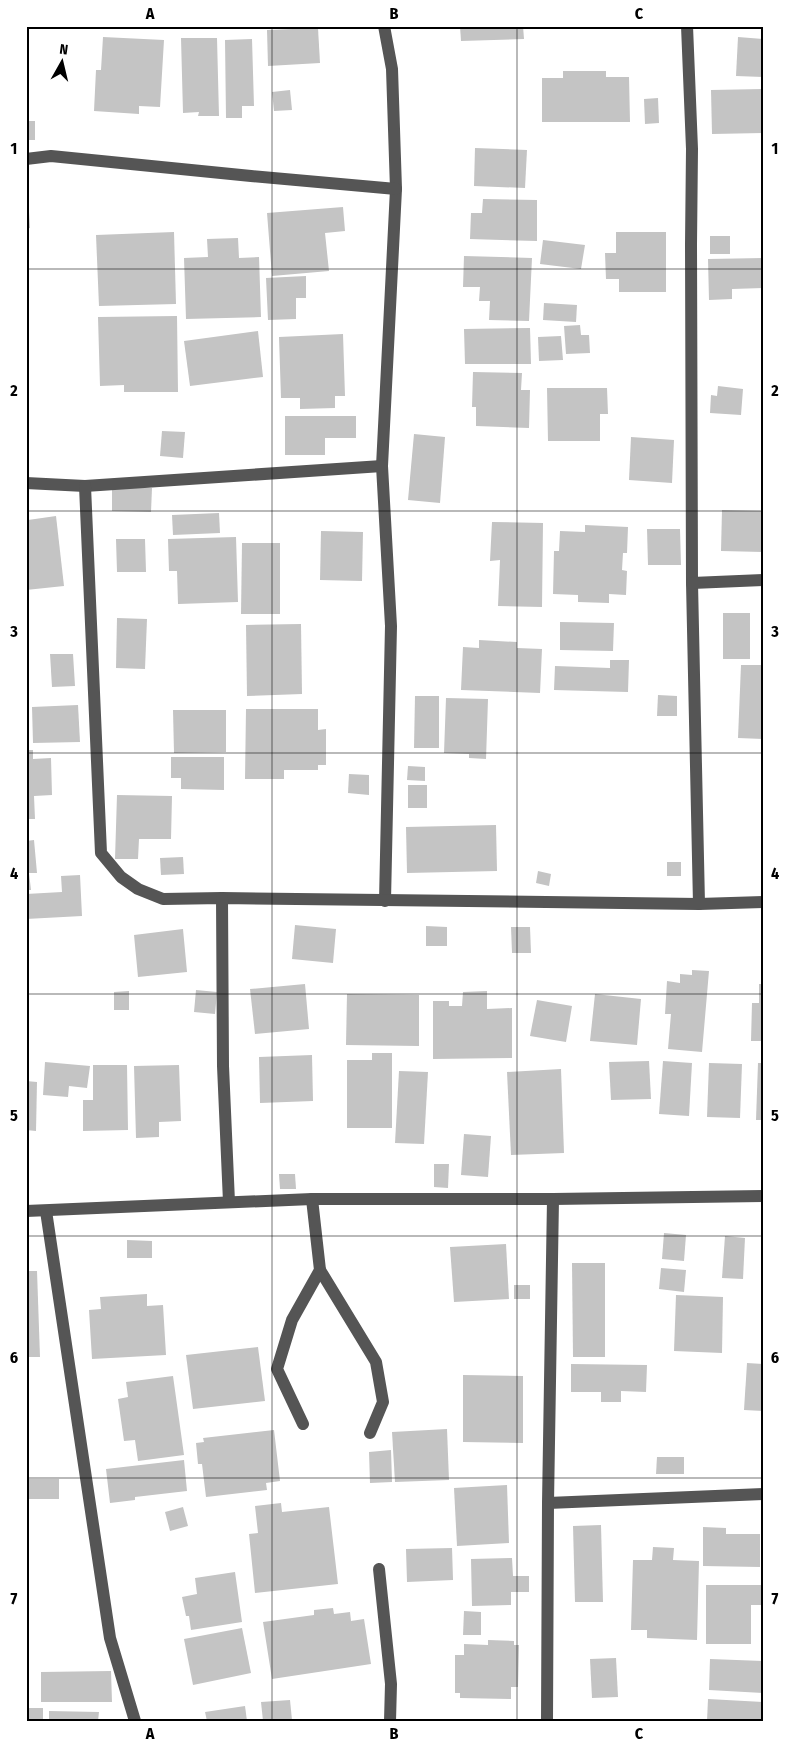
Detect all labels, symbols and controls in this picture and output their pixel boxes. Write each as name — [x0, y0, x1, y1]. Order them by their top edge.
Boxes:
text: A — [145, 4, 155, 23]
text: B — [390, 4, 399, 23]
text: C — [635, 4, 644, 23]
north arrow — [38, 38, 88, 88]
text: N — [58, 41, 69, 59]
text: 1 — [11, 139, 17, 158]
text: 1 — [772, 139, 778, 158]
text: 2 — [9, 381, 18, 400]
text: 2 — [770, 381, 779, 400]
text: 3 — [9, 622, 18, 641]
text: 3 — [770, 622, 779, 641]
text: 4 — [10, 864, 18, 883]
text: 4 — [771, 864, 779, 883]
text: 5 — [10, 1106, 18, 1125]
text: 5 — [771, 1106, 779, 1125]
text: 6 — [10, 1348, 18, 1367]
text: 6 — [771, 1348, 779, 1367]
text: 7 — [11, 1589, 18, 1608]
text: 7 — [772, 1589, 779, 1608]
text: A — [145, 1724, 155, 1743]
text: B — [390, 1724, 399, 1743]
text: C — [635, 1724, 644, 1743]

